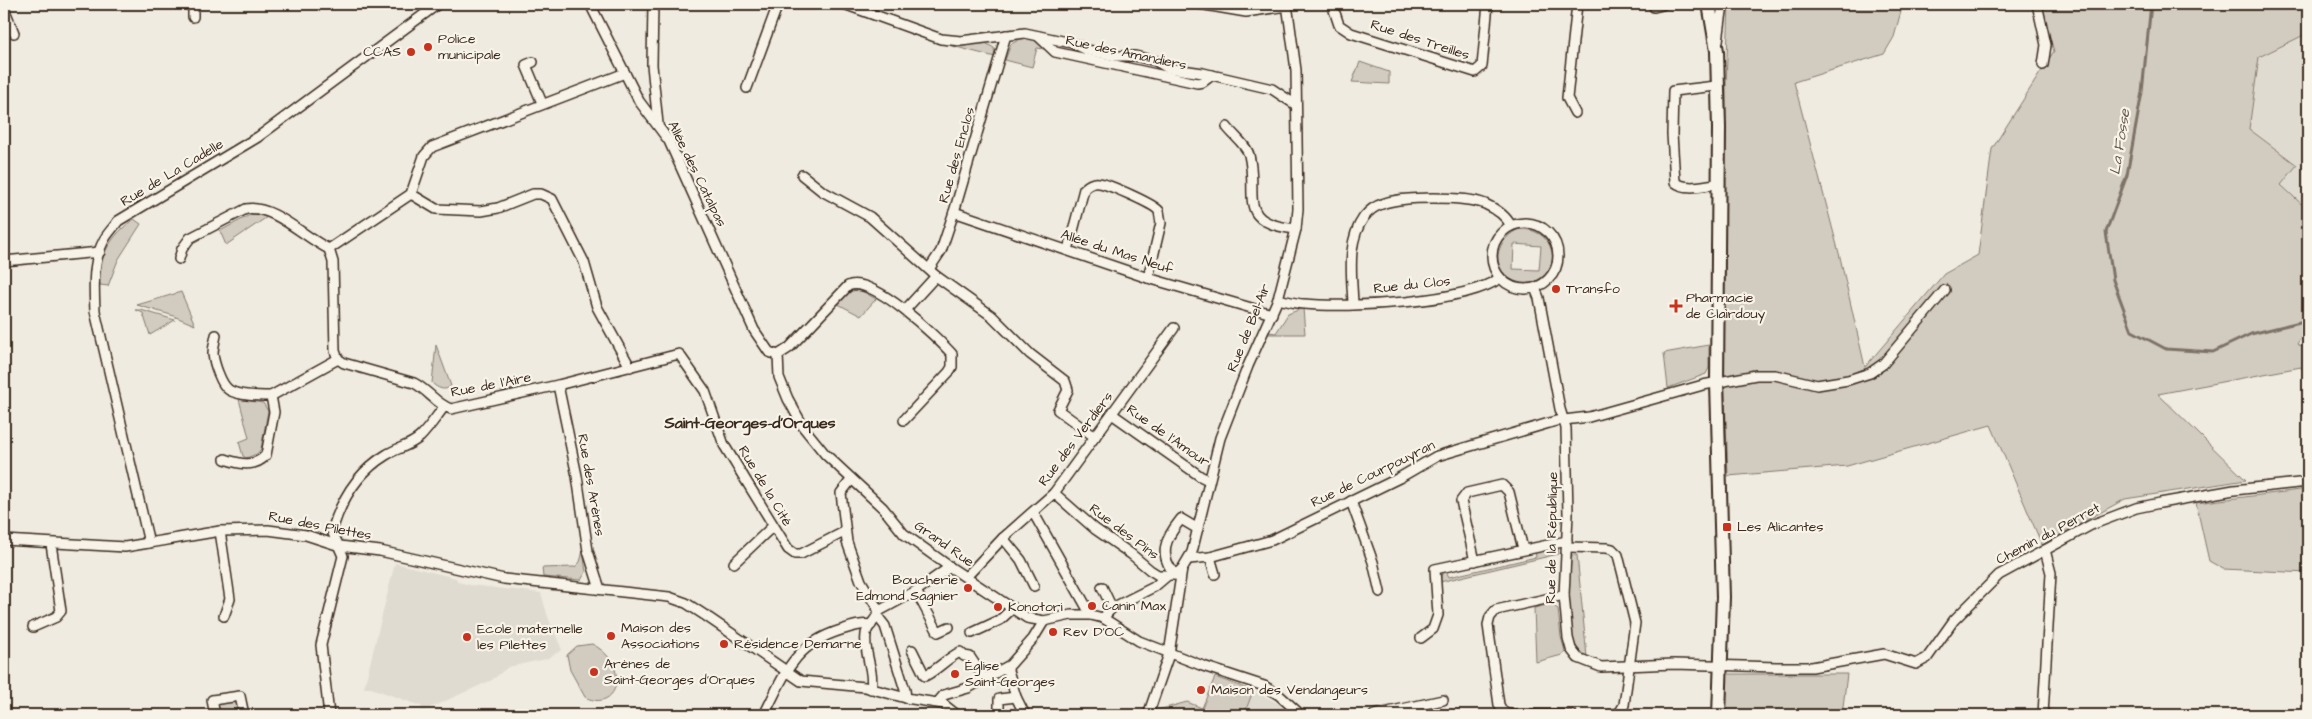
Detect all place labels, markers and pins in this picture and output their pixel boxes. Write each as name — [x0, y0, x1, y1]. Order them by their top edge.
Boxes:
place label: Police municipale — [438, 29, 501, 65]
marker: Police municipale — [422, 41, 434, 53]
place label: CCAS — [363, 42, 401, 62]
marker: CCAS — [405, 46, 417, 58]
place label: Transfo — [1566, 279, 1620, 299]
marker: Transfo — [1550, 283, 1562, 295]
place label: Pharmacie de Clairdouy — [1686, 288, 1766, 324]
marker: Pharmacie de Clairdouy — [1670, 300, 1682, 312]
place label: Les Alicantes — [1737, 517, 1823, 537]
marker: Les Alicantes — [1721, 521, 1733, 533]
place label: Boucherie Edmond Sagnier — [856, 570, 958, 606]
marker: Boucherie Edmond Sagnier — [962, 582, 974, 594]
place label: Canin Max — [1102, 596, 1166, 616]
place label: Konotori — [1008, 597, 1063, 617]
marker: Canin Max — [1086, 600, 1098, 612]
marker: Konotori — [992, 601, 1004, 613]
place label: Maison des Associations — [621, 618, 700, 654]
place label: Ecole maternelle les Pilettes — [477, 619, 583, 655]
place label: Rev D'OC — [1063, 622, 1124, 642]
marker: Rev D'OC — [1047, 626, 1059, 638]
marker: Maison des Associations — [605, 630, 617, 642]
marker: Ecole maternelle les Pilettes — [461, 631, 473, 643]
place label: Résidence Demarne — [734, 634, 862, 654]
marker: Résidence Demarne — [718, 638, 730, 650]
place label: Arènes de Saint-Georges d'Orques — [604, 654, 755, 690]
place label: Église Saint-Georges — [965, 656, 1055, 692]
marker: Arènes de Saint-Georges d'Orques — [588, 666, 600, 678]
marker: Église Saint-Georges — [949, 668, 961, 680]
place label: Maison des Vendangeurs — [1211, 680, 1368, 700]
marker: Maison des Vendangeurs — [1195, 684, 1207, 696]

